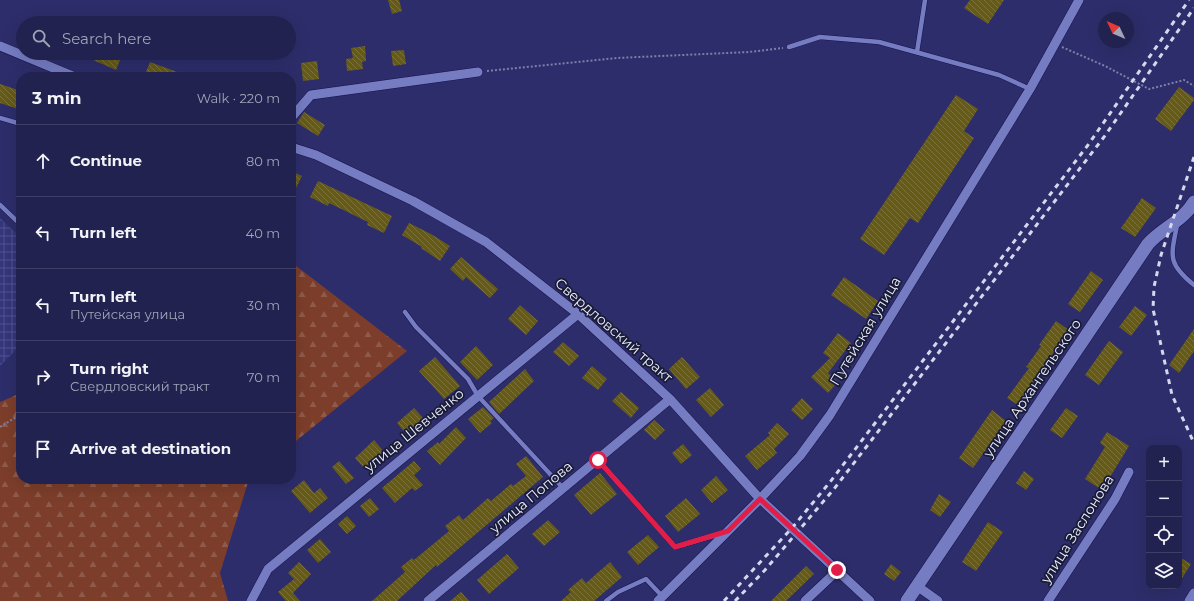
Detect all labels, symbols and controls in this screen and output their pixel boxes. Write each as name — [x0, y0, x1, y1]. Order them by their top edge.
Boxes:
north arrow — [1098, 12, 1134, 48]
search box — [16, 16, 296, 60]
icon: search — [30, 27, 52, 49]
text: Search here — [62, 29, 151, 48]
text: 3 min — [32, 88, 82, 108]
text: Walk · 220 m — [197, 90, 280, 106]
icon: ahead — [32, 150, 54, 172]
text: Continue — [70, 151, 142, 170]
text: 80 m — [246, 153, 280, 169]
icon: left — [32, 222, 54, 244]
text: Turn left — [70, 223, 137, 242]
text: 40 m — [246, 225, 280, 241]
street label: Путейская улица — [825, 273, 905, 389]
street label: Свердловский тракт — [551, 274, 677, 386]
text: Turn left — [70, 287, 137, 306]
icon: left — [32, 294, 54, 316]
text: 30 m — [247, 297, 280, 313]
text: Путейская улица — [70, 306, 185, 322]
street label: улица Архангельского — [978, 315, 1085, 462]
text: Turn right — [70, 359, 149, 378]
icon: right — [32, 366, 54, 388]
text: 70 m — [247, 369, 280, 385]
text: Свердловский тракт — [70, 378, 209, 394]
street label: улица Шевченко — [360, 384, 468, 476]
icon: arrive — [32, 438, 54, 460]
text: Arrive at destination — [70, 439, 231, 458]
map controls — [1146, 445, 1182, 589]
button: + — [1146, 445, 1182, 481]
route start — [589, 451, 607, 469]
street label: улица Попова — [485, 457, 576, 538]
street label: улица Заслонова — [1036, 471, 1118, 587]
button: − — [1146, 481, 1182, 517]
button: locate — [1146, 517, 1182, 553]
button: layers — [1146, 553, 1182, 589]
route end — [828, 561, 846, 579]

